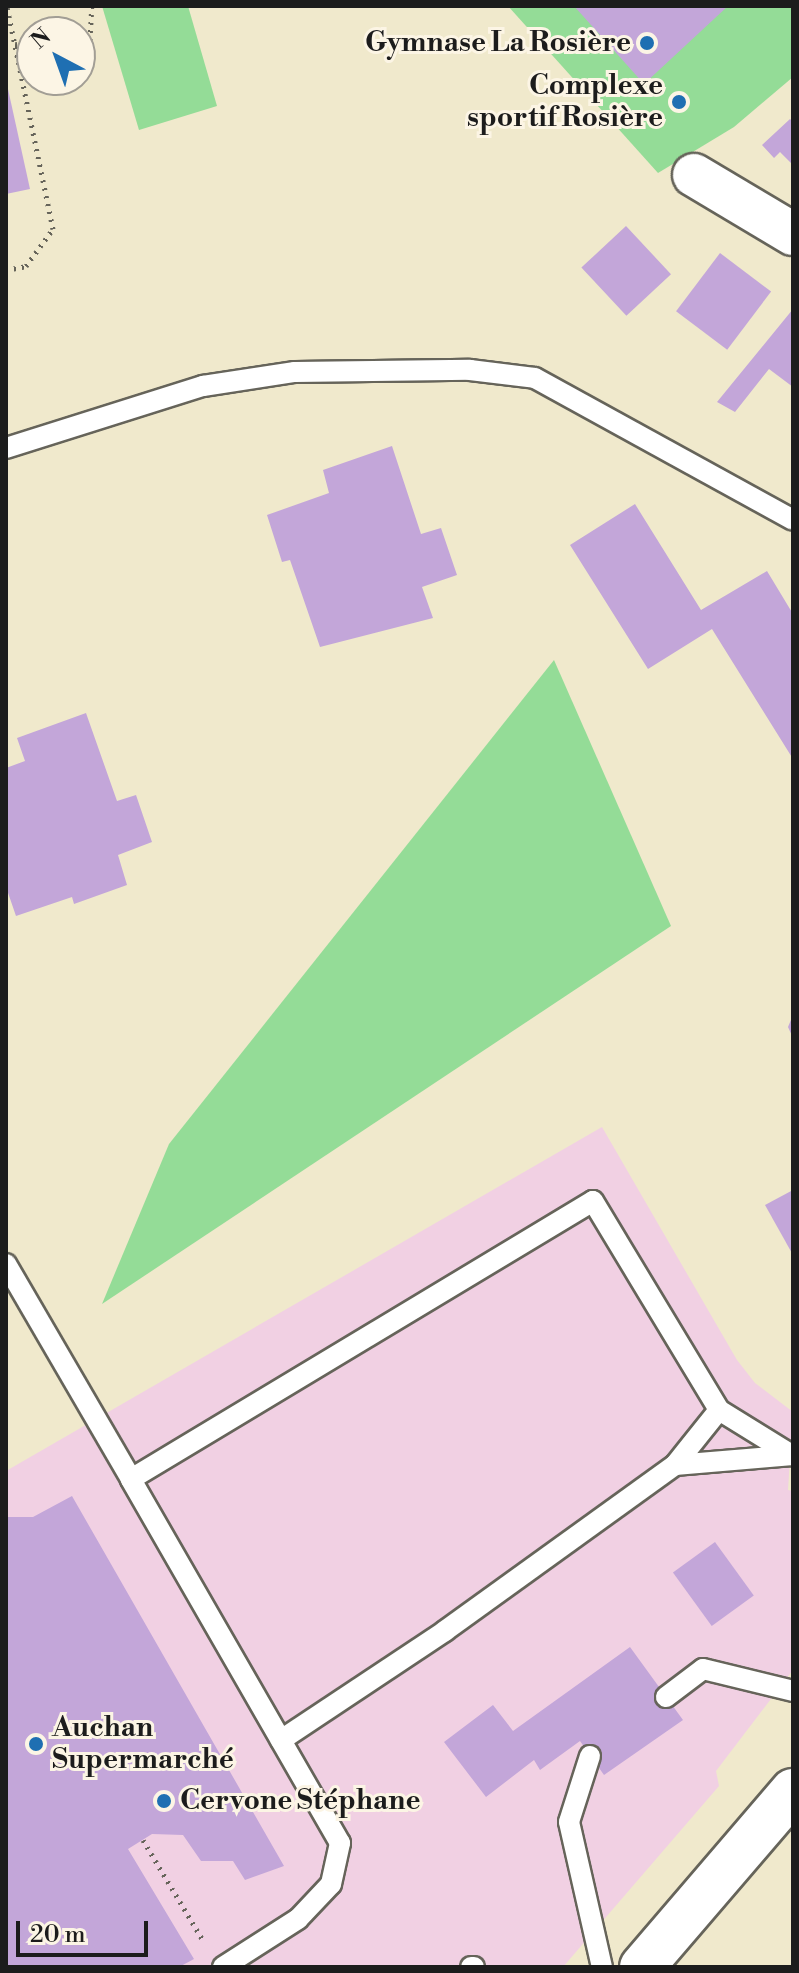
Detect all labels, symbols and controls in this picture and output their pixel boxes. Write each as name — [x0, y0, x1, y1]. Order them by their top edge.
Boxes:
north arrow — [16, 16, 96, 96]
text: N — [26, 23, 57, 55]
place label: Gymnase La Rosière — [365, 26, 631, 60]
marker: Gymnase La Rosière — [638, 34, 656, 52]
place label: Complexe sportif Rosière — [467, 69, 663, 135]
marker: Complexe sportif Rosière — [670, 93, 688, 111]
place label: Auchan Supermarché — [52, 1711, 234, 1777]
marker: Auchan Supermarché — [27, 1735, 45, 1753]
place label: Cervone Stéphane — [180, 1784, 420, 1818]
marker: Cervone Stéphane — [155, 1792, 173, 1810]
scale bar — [20, 1905, 152, 1955]
text: 20 m — [30, 1920, 86, 1950]

